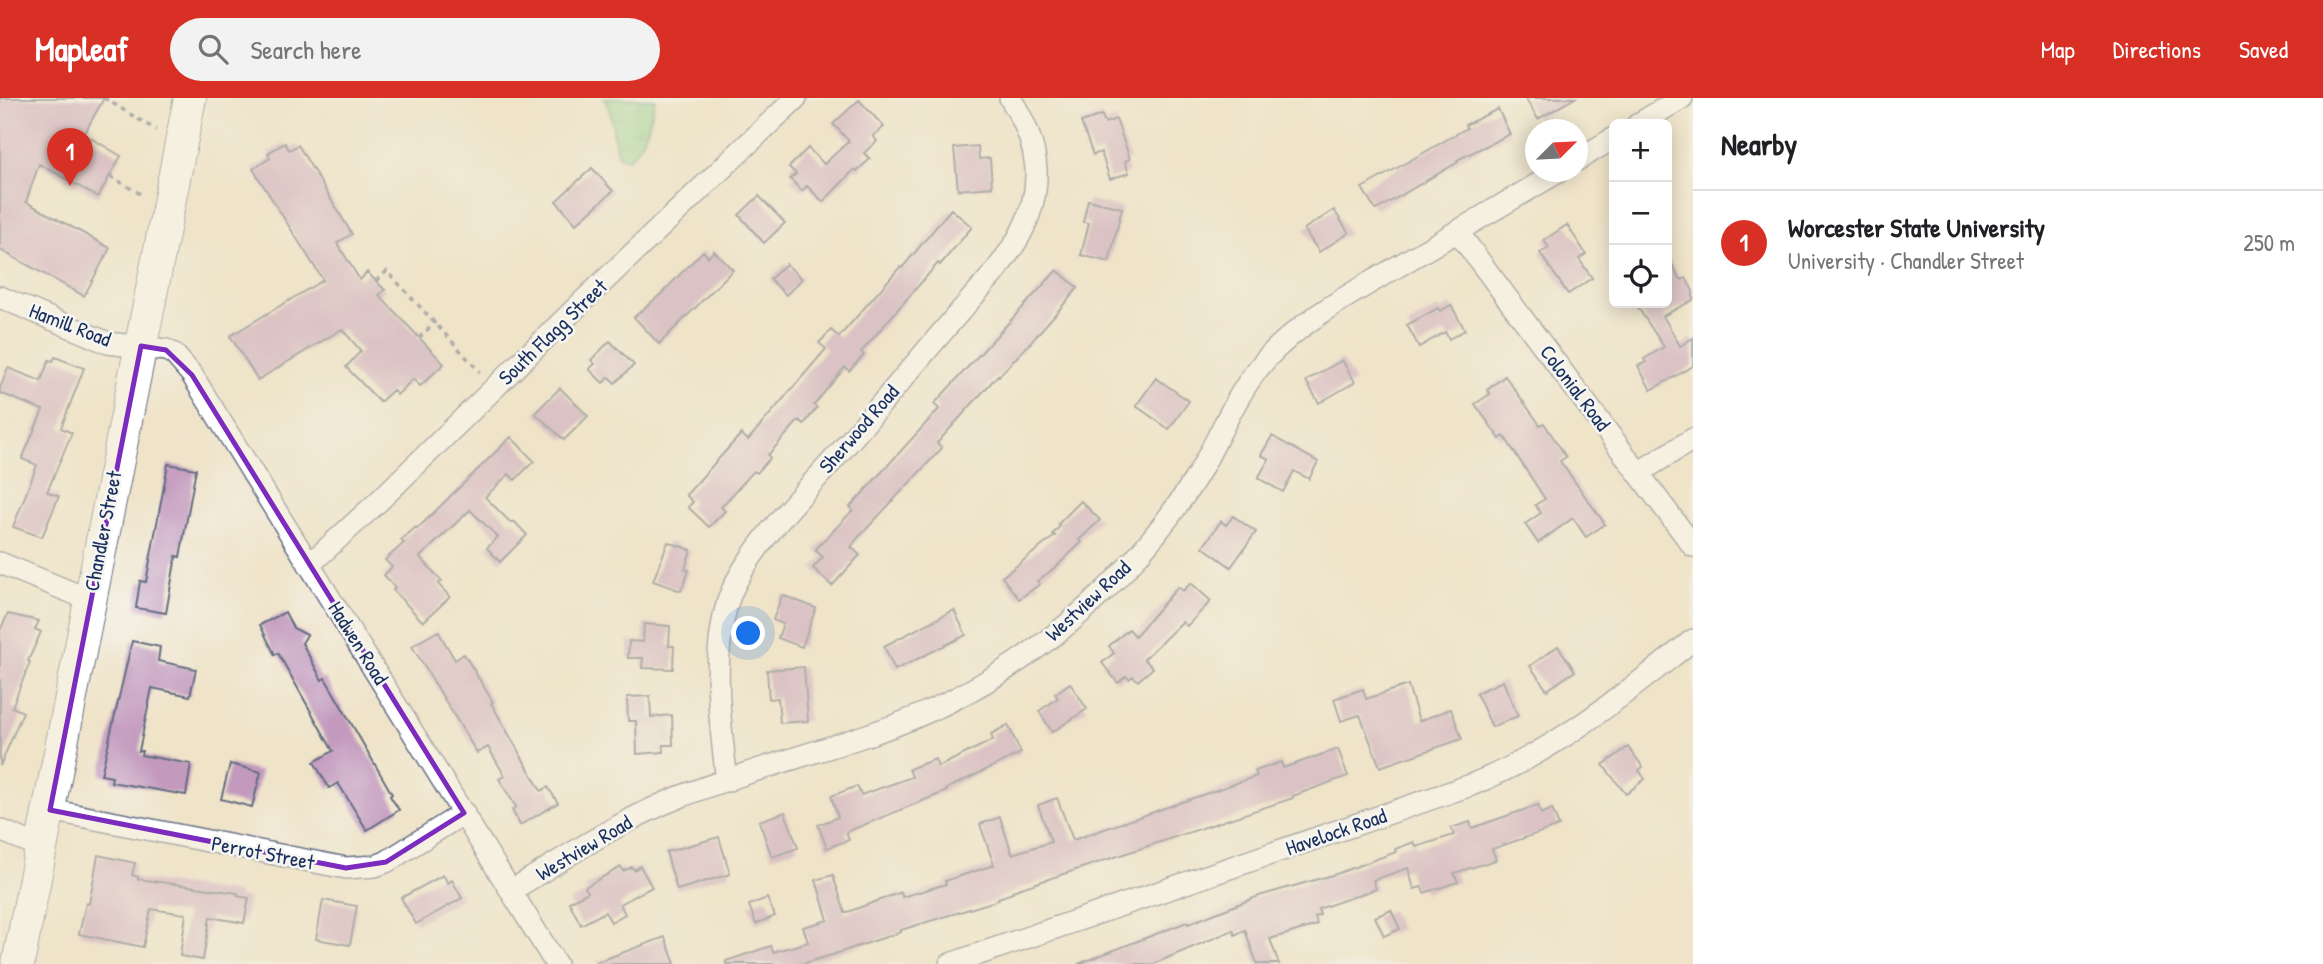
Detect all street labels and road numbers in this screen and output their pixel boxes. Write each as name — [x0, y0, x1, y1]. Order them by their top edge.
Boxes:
street label: South Flagg Street — [492, 272, 614, 391]
street label: Hamill Road — [25, 296, 115, 353]
street label: Colonial Road — [1533, 339, 1617, 437]
street label: Sherwood Road — [812, 378, 905, 479]
street label: Chandler Street — [77, 468, 129, 594]
street label: Westview Road — [1039, 554, 1137, 648]
street label: Hadwen Road — [321, 596, 395, 690]
street label: Havelock Road — [1281, 801, 1390, 862]
street label: Westview Road — [530, 808, 637, 888]
street label: Perrot Street — [209, 828, 318, 877]

